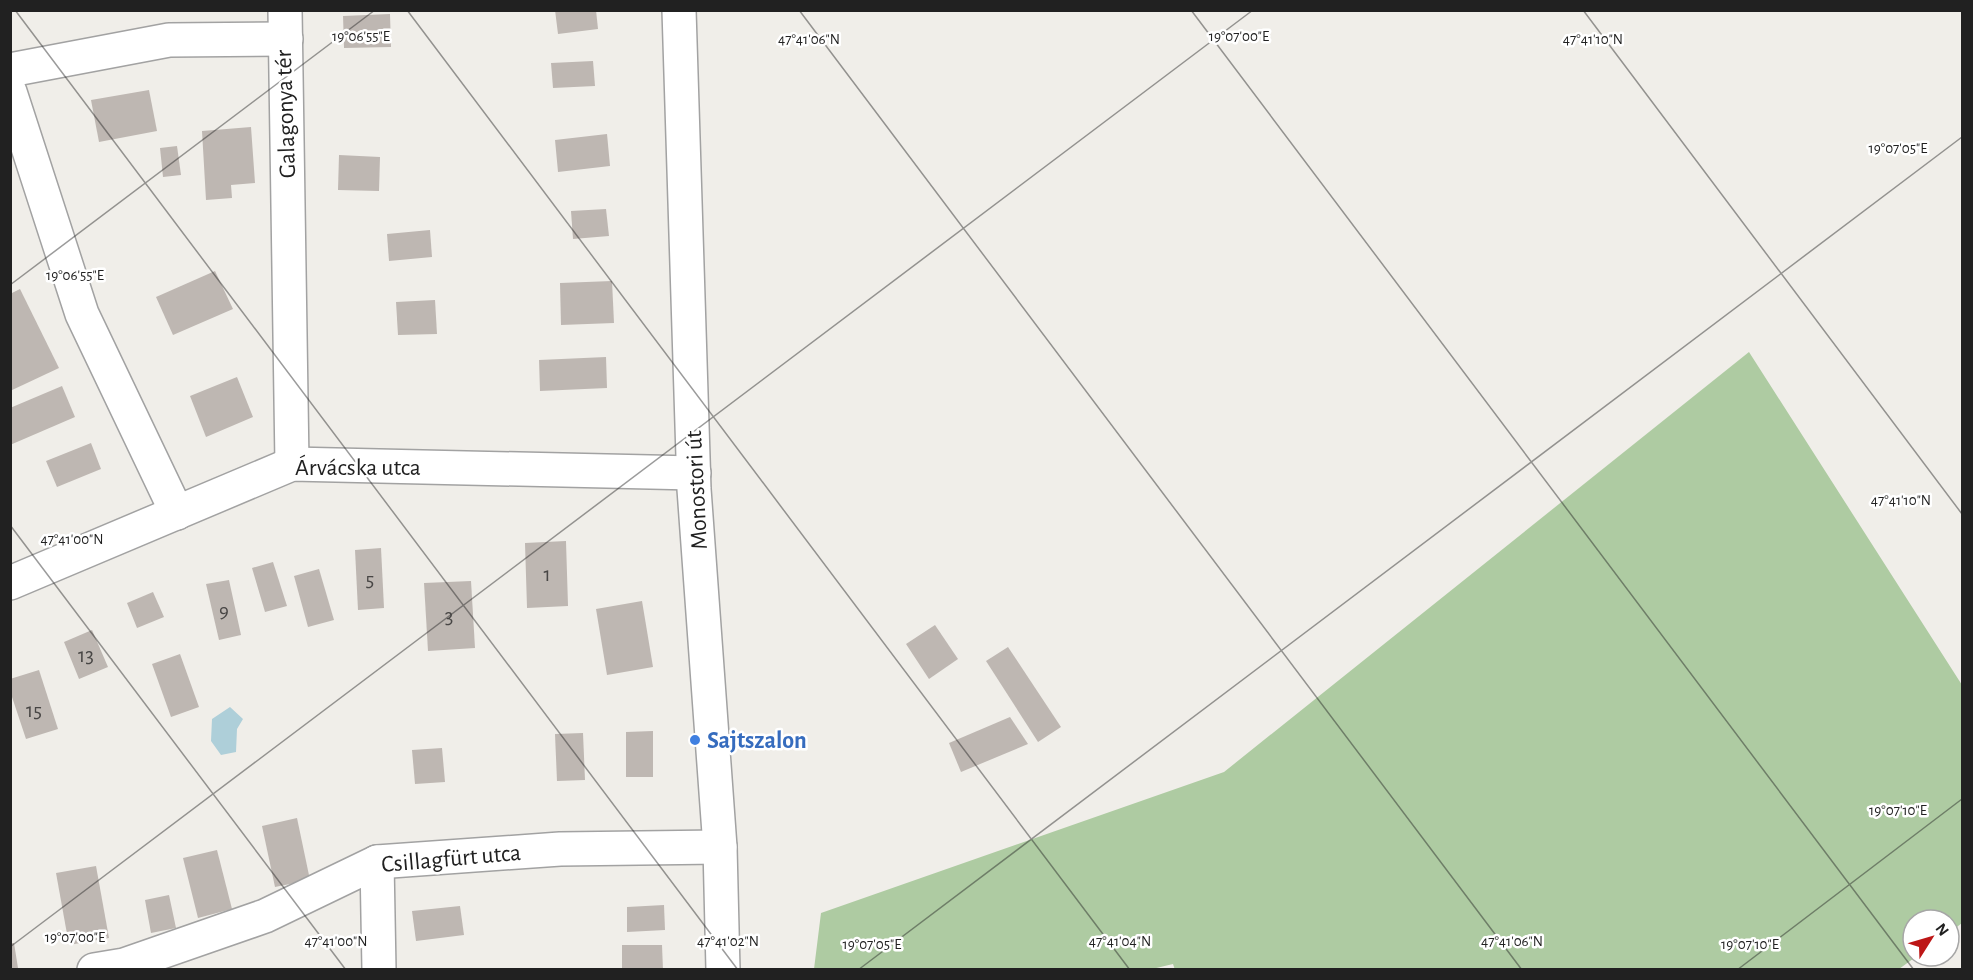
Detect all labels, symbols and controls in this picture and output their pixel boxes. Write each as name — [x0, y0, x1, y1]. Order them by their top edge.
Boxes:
text: 19°06'55"E — [332, 29, 390, 44]
text: 19°07'00"E — [1209, 29, 1269, 44]
text: 47°41'06"N — [778, 32, 840, 47]
text: 47°41'10"N — [1563, 32, 1623, 47]
street label: Galagonya tér — [272, 49, 300, 179]
text: 19°07'05"E — [1869, 141, 1927, 156]
text: 19°06'55"E — [46, 268, 104, 283]
street label: Monostori út — [682, 429, 712, 550]
street label: Árvácska utca — [295, 454, 421, 480]
text: 47°41'10"N — [1871, 493, 1931, 508]
text: 47°41'00"N — [40, 532, 104, 547]
house number: 1 — [543, 564, 551, 585]
house number: 5 — [366, 569, 374, 590]
house number: 9 — [219, 600, 229, 621]
house number: 3 — [445, 606, 453, 627]
house number: 13 — [78, 645, 94, 666]
house number: 15 — [26, 700, 42, 721]
place label: Sajtszalon — [707, 729, 807, 753]
marker: Sajtszalon — [688, 733, 702, 747]
text: 19°07'10"E — [1869, 803, 1927, 818]
street label: Csillagfürt utca — [380, 841, 522, 877]
north arrow — [1901, 908, 1961, 968]
text: N — [1932, 920, 1952, 939]
text: 19°07'00"E — [45, 930, 105, 945]
text: 47°41'00"N — [304, 934, 368, 949]
text: 47°41'02"N — [697, 934, 759, 949]
text: 47°41'04"N — [1089, 934, 1151, 949]
text: 47°41'06"N — [1481, 934, 1543, 949]
text: 19°07'05"E — [843, 937, 901, 952]
text: 19°07'10"E — [1721, 937, 1779, 952]

